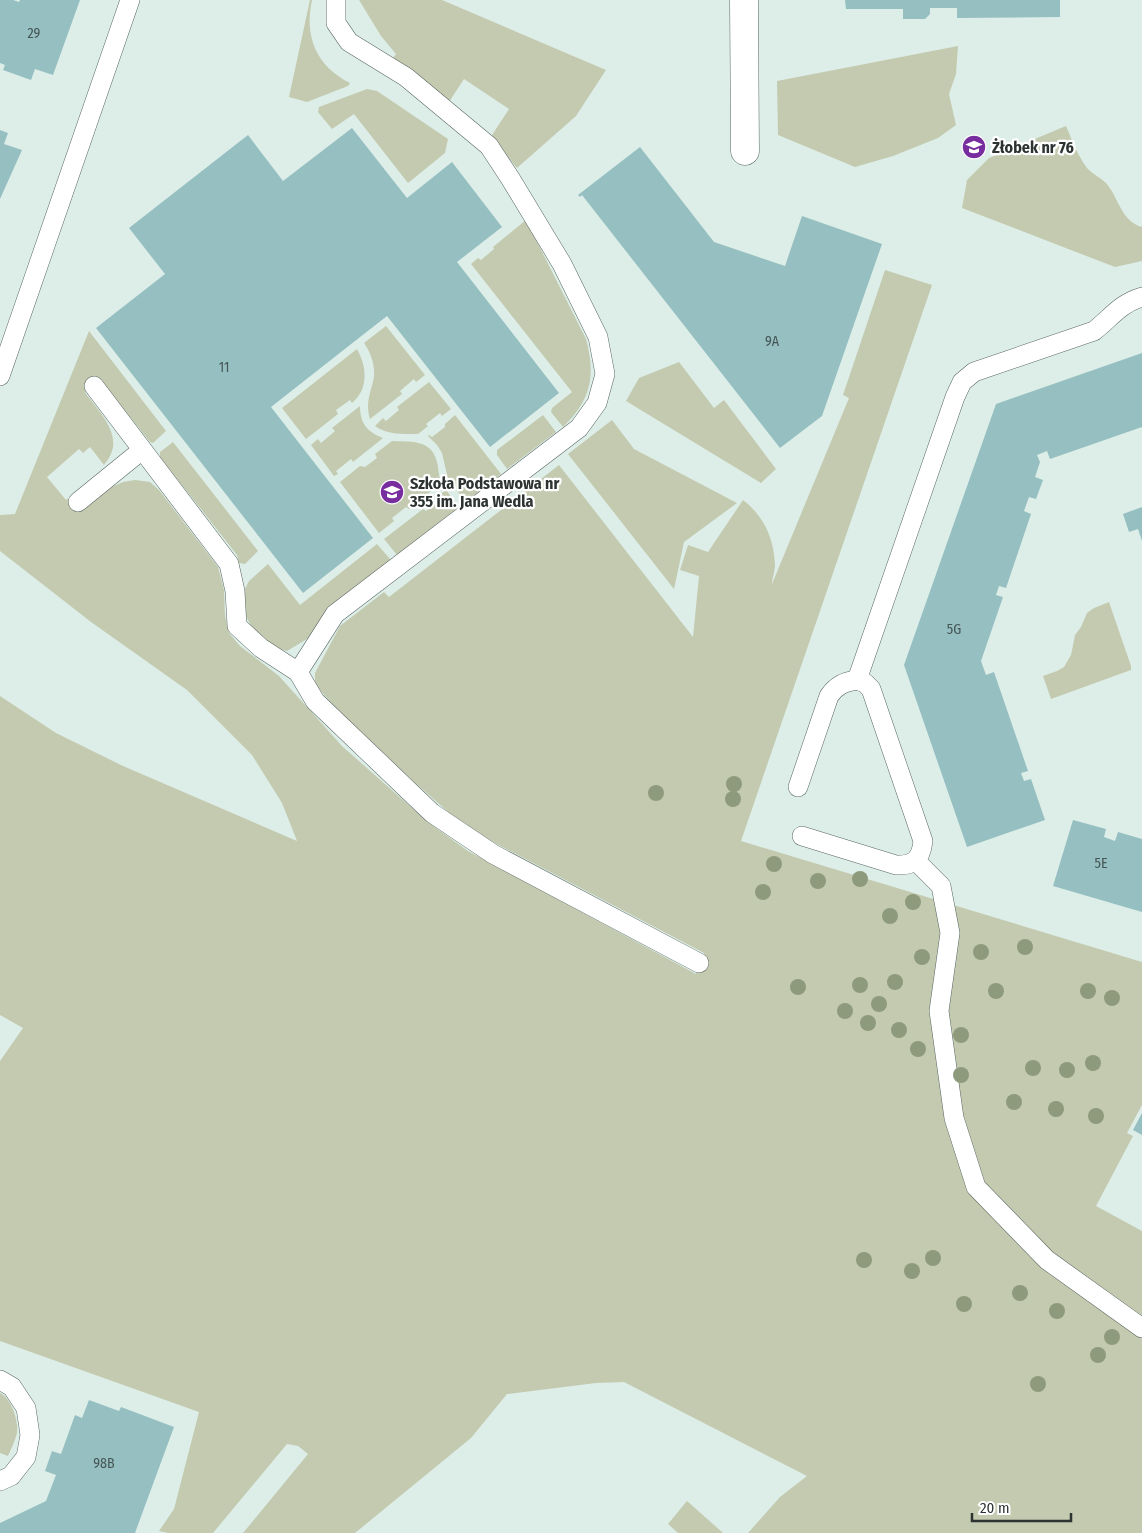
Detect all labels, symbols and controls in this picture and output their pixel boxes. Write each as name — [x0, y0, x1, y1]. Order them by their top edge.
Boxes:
house number: 29 — [28, 25, 41, 42]
school or university icon: Żłobek nr 76 — [961, 134, 987, 160]
place label: Żłobek nr 76 — [992, 138, 1074, 157]
house number: 9A — [765, 333, 780, 350]
house number: 11 — [219, 359, 229, 376]
place label: Szkoła Podstawowa nr 355 im. Jana Wedla — [409, 474, 559, 511]
school or university icon: Szkoła Podstawowa nr 355 im. Jana Wedla — [379, 479, 405, 505]
house number: 5G — [947, 621, 961, 638]
house number: 5E — [1095, 855, 1108, 872]
house number: 98B — [93, 1455, 115, 1472]
scale bar — [972, 1490, 1071, 1522]
text: 20 m — [980, 1499, 1010, 1517]

